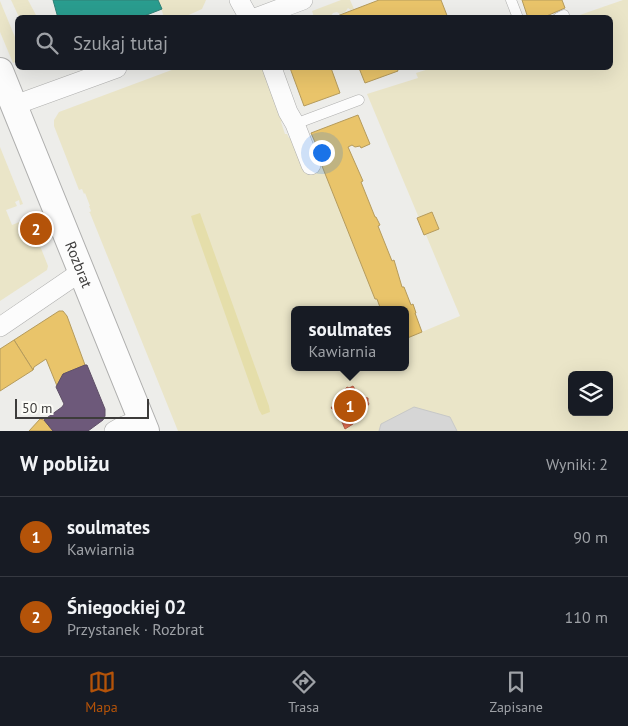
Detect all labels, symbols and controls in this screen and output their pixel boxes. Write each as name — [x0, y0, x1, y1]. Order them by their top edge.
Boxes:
search box — [15, 15, 613, 70]
icon: search — [33, 29, 61, 57]
text: Szukaj tutaj — [73, 31, 168, 55]
your location — [309, 140, 335, 166]
pin: 2 — [20, 210, 52, 248]
street label: Rozbrat — [61, 238, 97, 291]
popup — [291, 306, 409, 371]
text: soulmates — [309, 317, 391, 341]
text: Kawiarnia — [309, 341, 376, 361]
map controls — [568, 371, 613, 416]
button: layers — [568, 371, 613, 416]
pin: 1 — [334, 387, 366, 425]
scale bar — [15, 396, 149, 419]
text: 50 m — [22, 399, 52, 417]
text: W pobliżu — [20, 450, 109, 477]
text: Wyniki: 2 — [546, 454, 608, 474]
text: soulmates — [67, 515, 150, 539]
text: 1 — [31, 527, 41, 547]
text: 90 m — [573, 527, 608, 547]
text: Kawiarnia — [67, 539, 135, 559]
text: Śniegockiej 02 — [67, 595, 186, 619]
text: 2 — [31, 607, 41, 627]
text: 110 m — [565, 607, 608, 627]
text: Przystanek · Rozbrat — [67, 619, 204, 639]
tab: Mapa — [85, 668, 118, 716]
tab: Trasa — [288, 668, 319, 716]
tab: Zapisane — [490, 668, 543, 716]

